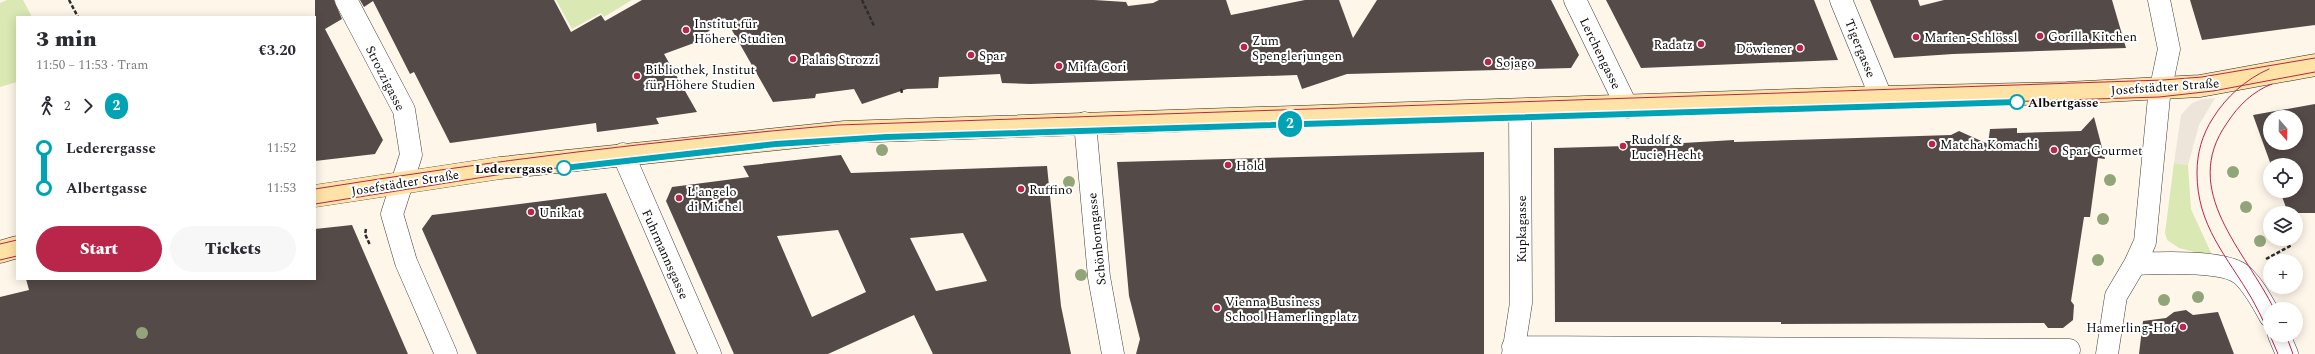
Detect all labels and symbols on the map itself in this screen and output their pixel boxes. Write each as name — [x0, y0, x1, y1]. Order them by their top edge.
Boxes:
place label: Institut für Höhere Studien — [694, 14, 785, 49]
street label: Lerchengasse — [1574, 14, 1626, 93]
street label: Tigergasse — [1839, 16, 1881, 81]
marker: Institut für Höhere Studien — [681, 25, 691, 35]
place label: Gorilla Kitchen — [2048, 27, 2137, 47]
place label: Marien-Schlössl — [1924, 28, 2018, 48]
place label: Zum Spenglerjungen — [1252, 31, 1343, 66]
marker: Gorilla Kitchen — [2035, 31, 2045, 41]
marker: Marien-Schlössl — [1911, 32, 1921, 42]
place label: Radatz — [1653, 35, 1693, 55]
marker: Radatz — [1696, 39, 1706, 49]
place label: Döwiener — [1736, 39, 1792, 59]
street label: Strozzigasse — [360, 42, 410, 115]
marker: Zum Spenglerjungen — [1239, 42, 1249, 52]
marker: Döwiener — [1795, 43, 1805, 53]
place label: Spar — [979, 46, 1005, 66]
place label: Palais Strozzi — [801, 50, 879, 70]
marker: Spar — [966, 50, 976, 60]
place label: Sojago — [1496, 53, 1535, 73]
marker: Palais Strozzi — [788, 54, 798, 64]
place label: Mi fa Cori — [1067, 57, 1127, 77]
marker: Sojago — [1483, 57, 1493, 67]
place label: Bibliothek, Institut für Höhere Studien — [645, 60, 756, 95]
marker: Mi fa Cori — [1054, 61, 1064, 71]
marker: Bibliothek, Institut für Höhere Studien — [632, 71, 642, 81]
street label: Josefstädter Straße — [2110, 73, 2220, 101]
place label: Albertgasse — [2028, 93, 2098, 113]
marker: Albertgasse — [2009, 94, 2025, 110]
north arrow — [2263, 110, 2303, 150]
line badge: 2 — [1277, 111, 1303, 137]
place label: Rudolf & Lucie Hecht — [1631, 130, 1702, 165]
place label: Matcha Komachi — [1940, 135, 2038, 155]
marker: Matcha Komachi — [1927, 139, 1937, 149]
marker: Rudolf & Lucie Hecht — [1618, 141, 1628, 151]
place label: Spar Gourmet — [2062, 141, 2143, 161]
marker: Spar Gourmet — [2049, 145, 2059, 155]
place label: Hold — [1236, 156, 1265, 176]
place label: Lederergasse — [475, 159, 553, 179]
marker: Lederergasse — [556, 160, 572, 176]
marker: Hold — [1223, 160, 1233, 170]
street label: Josefstädter Straße — [350, 165, 460, 201]
place label: Ruffino — [1029, 180, 1072, 200]
place label: L'angelo di Michel — [687, 182, 742, 217]
marker: Ruffino — [1016, 184, 1026, 194]
street label: Schönborngasse — [1082, 192, 1112, 286]
marker: L'angelo di Michel — [674, 193, 684, 203]
street label: Kupkagasse — [1512, 195, 1532, 263]
place label: Unik.at — [539, 203, 582, 223]
street label: Fuhrmannsgasse — [636, 206, 694, 303]
marker: Unik.at — [526, 207, 536, 217]
place label: Vienna Business School Hamerlingplatz — [1225, 292, 1357, 327]
marker: Vienna Business School Hamerlingplatz — [1212, 303, 1222, 313]
place label: Hamerling-Hof — [2086, 318, 2177, 338]
marker: Hamerling-Hof — [2178, 322, 2188, 332]

